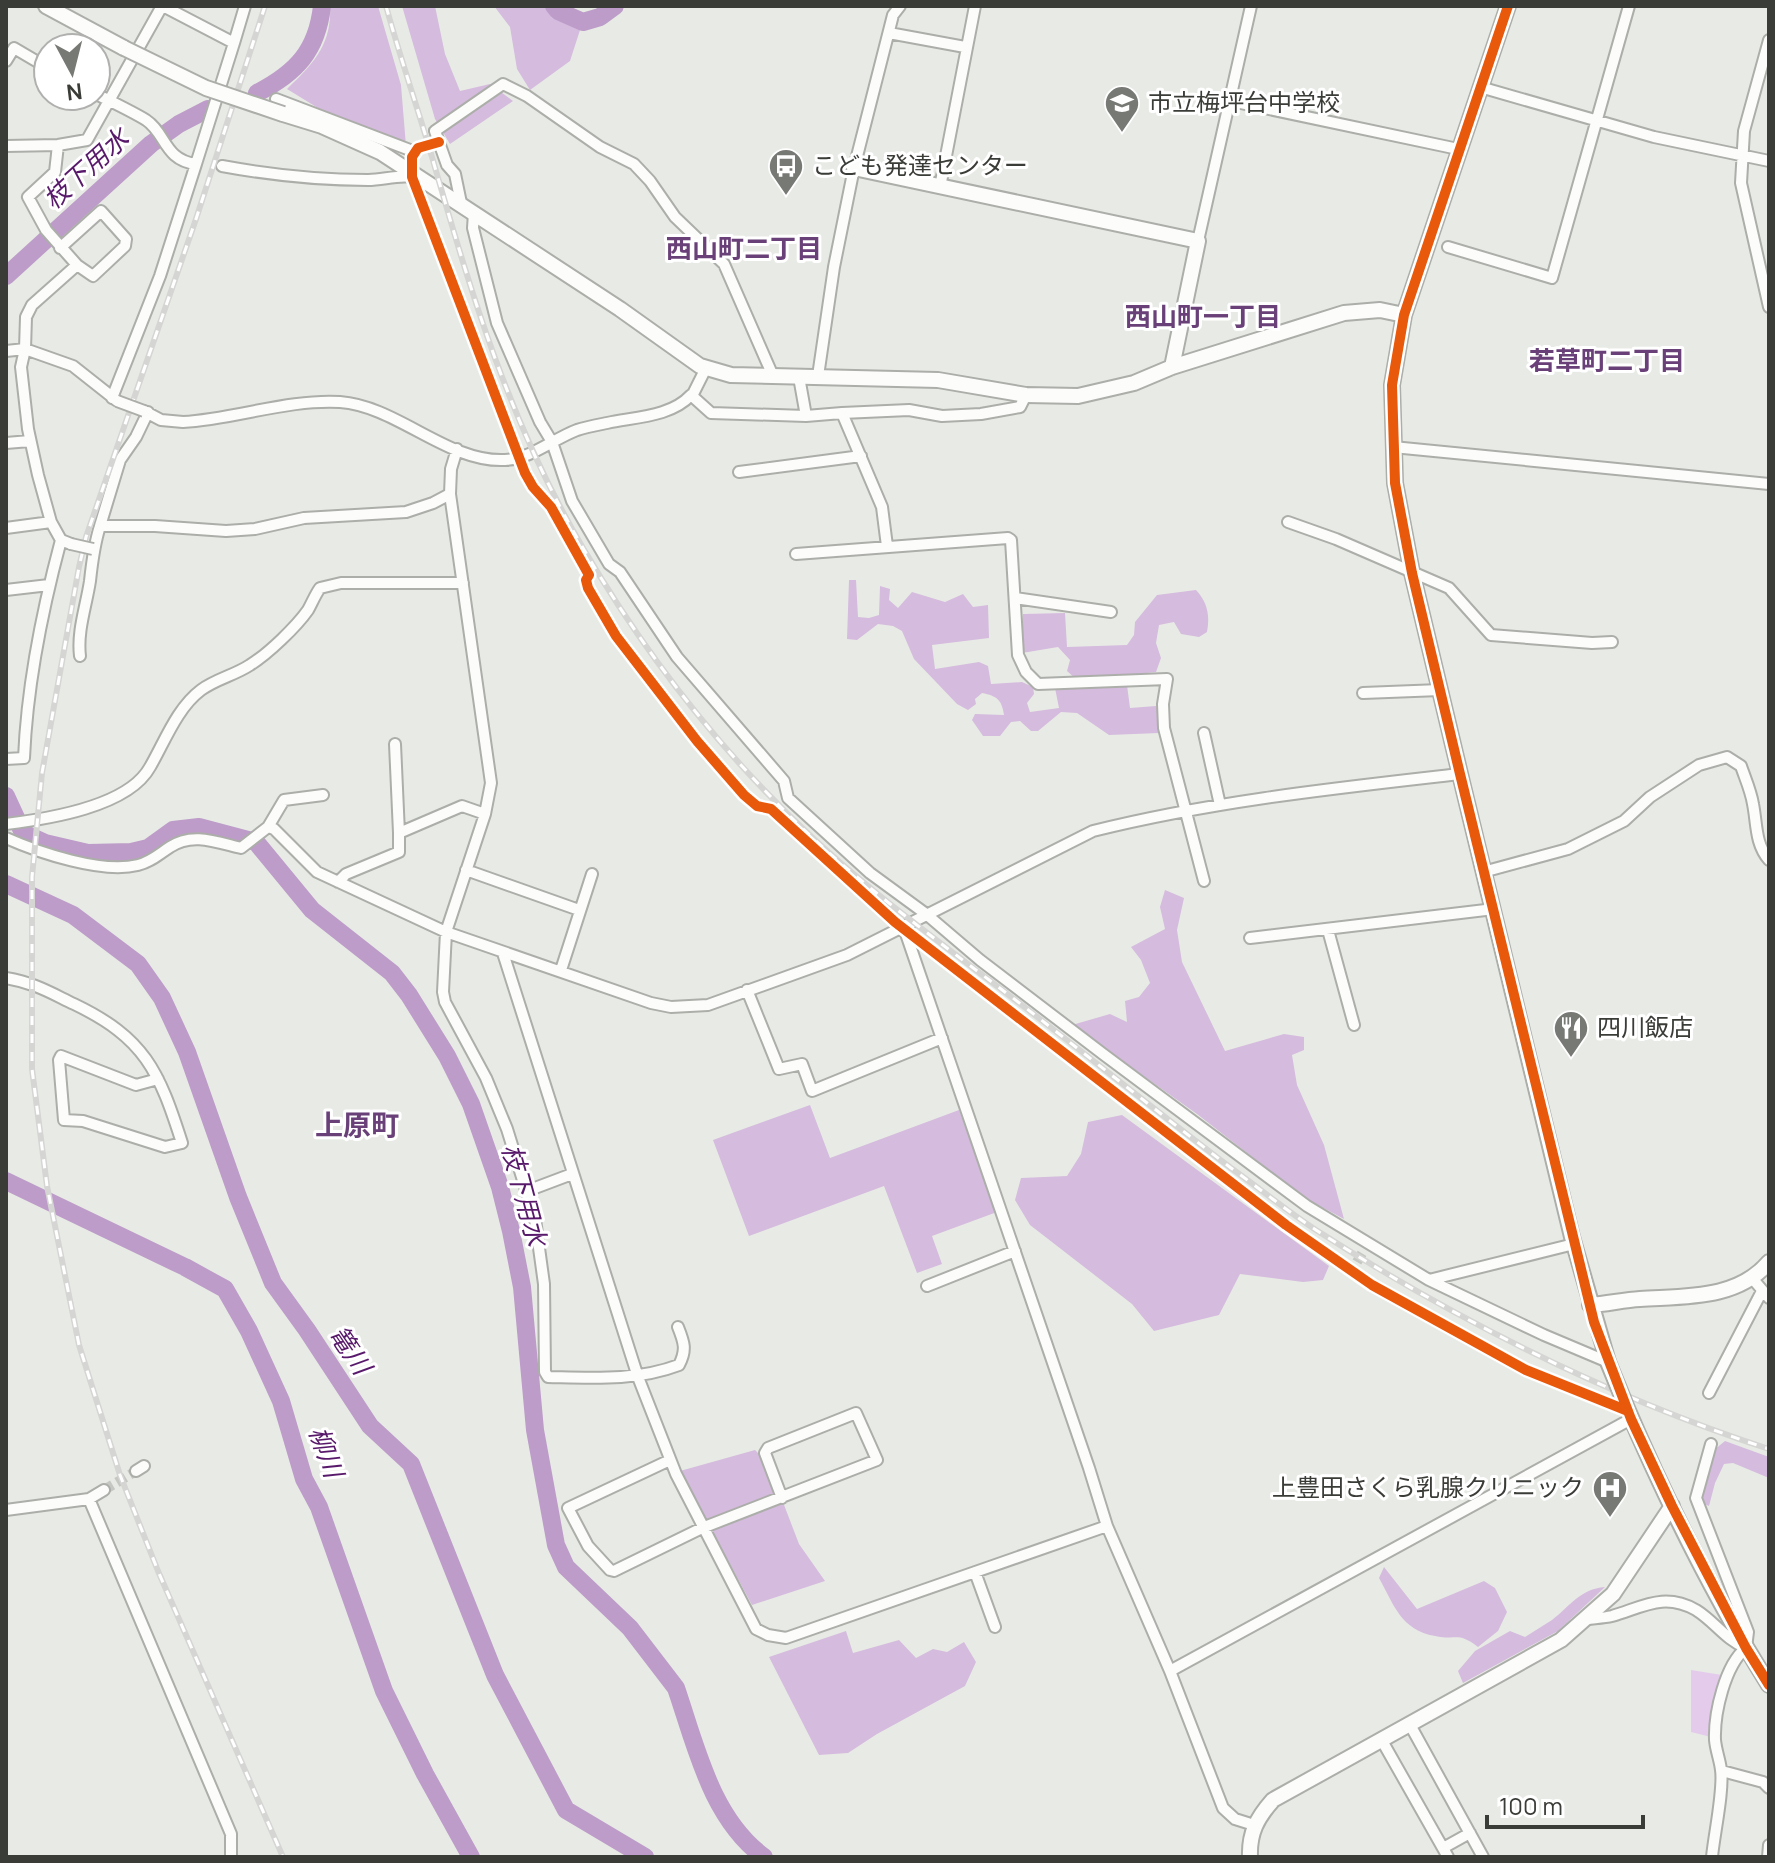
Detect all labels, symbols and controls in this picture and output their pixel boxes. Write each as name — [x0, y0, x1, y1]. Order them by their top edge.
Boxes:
north arrow — [32, 32, 112, 112]
text: N — [65, 76, 84, 108]
school or university icon: 市立梅坪台中学校 — [1103, 84, 1141, 134]
place label: 市立梅坪台中学校 — [1148, 85, 1340, 118]
water label: 枝下用水 — [35, 118, 138, 216]
bus stop icon: こども発達センター — [767, 147, 805, 197]
place label: こども発達センター — [812, 148, 1028, 181]
district label: 西山町二丁目 — [666, 230, 822, 266]
district label: 西山町一丁目 — [1125, 298, 1281, 334]
district label: 若草町二丁目 — [1529, 342, 1685, 378]
restaurant icon: 四川飯店 — [1552, 1009, 1590, 1059]
place label: 四川飯店 — [1597, 1010, 1693, 1043]
district label: 上原町 — [315, 1105, 399, 1143]
water label: 枝下用水 — [494, 1140, 557, 1253]
water label: 篭川 — [321, 1318, 382, 1384]
water label: 柳川 — [301, 1421, 354, 1485]
hospital icon: 上豊田さくら乳腺クリニック — [1591, 1469, 1629, 1519]
place label: 上豊田さくら乳腺クリニック — [1272, 1470, 1584, 1503]
scale bar — [1487, 1779, 1643, 1829]
text: 100 m — [1499, 1789, 1563, 1822]

